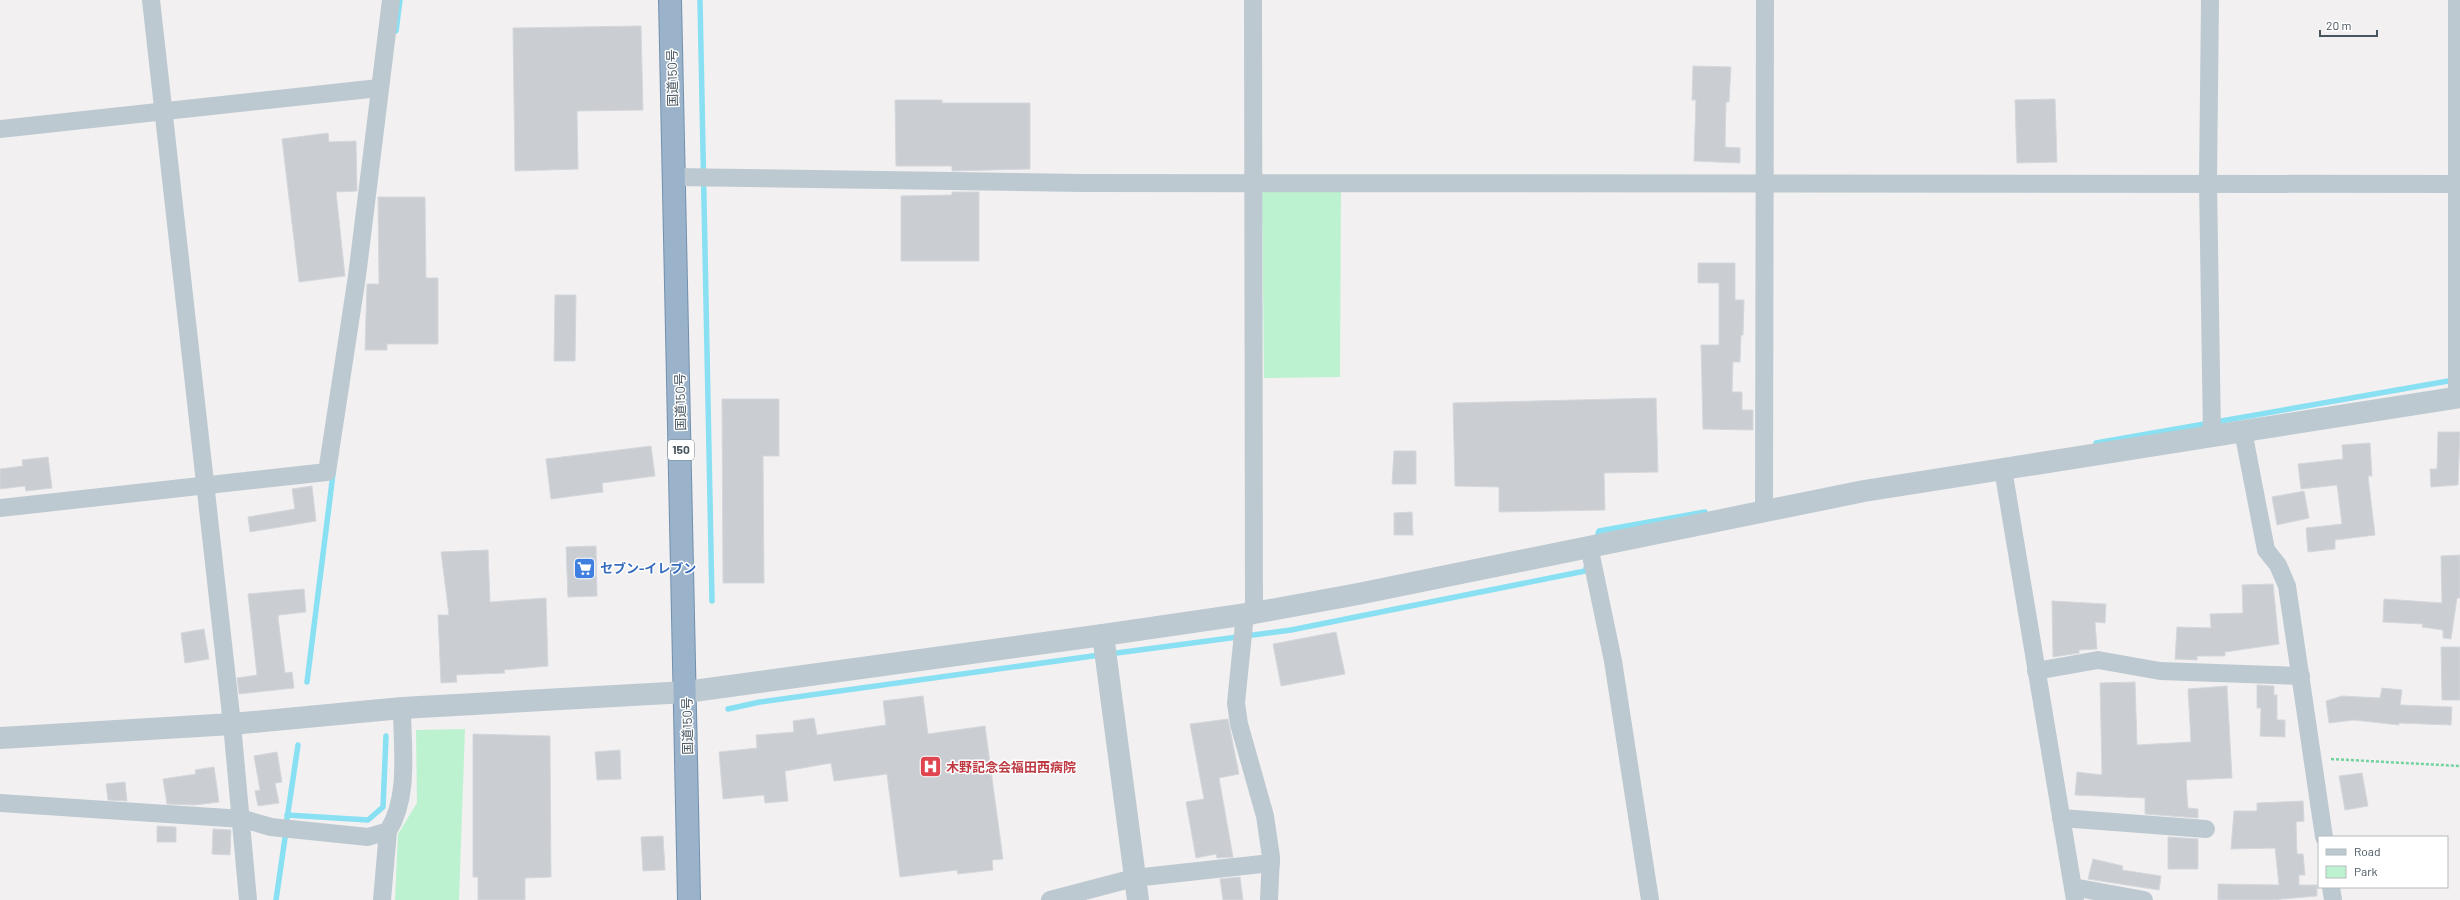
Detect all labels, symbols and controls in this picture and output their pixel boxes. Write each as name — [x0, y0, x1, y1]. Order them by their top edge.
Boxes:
scale bar — [2320, 12, 2377, 38]
text: 20 m — [2326, 18, 2352, 32]
street label: 国道150号 — [663, 49, 681, 107]
street label: 国道150号 — [671, 373, 689, 431]
road number: 150 — [668, 440, 694, 460]
supermarket icon: セブン-イレブン — [571, 555, 597, 581]
place label: セブン-イレブン — [600, 560, 696, 576]
street label: 国道150号 — [678, 697, 696, 755]
hospital icon: 木野記念会福田西病院 — [918, 754, 944, 780]
place label: 木野記念会福田西病院 — [946, 759, 1076, 775]
legend — [2318, 836, 2448, 888]
text: Road — [2354, 844, 2381, 858]
text: Park — [2354, 864, 2378, 878]

